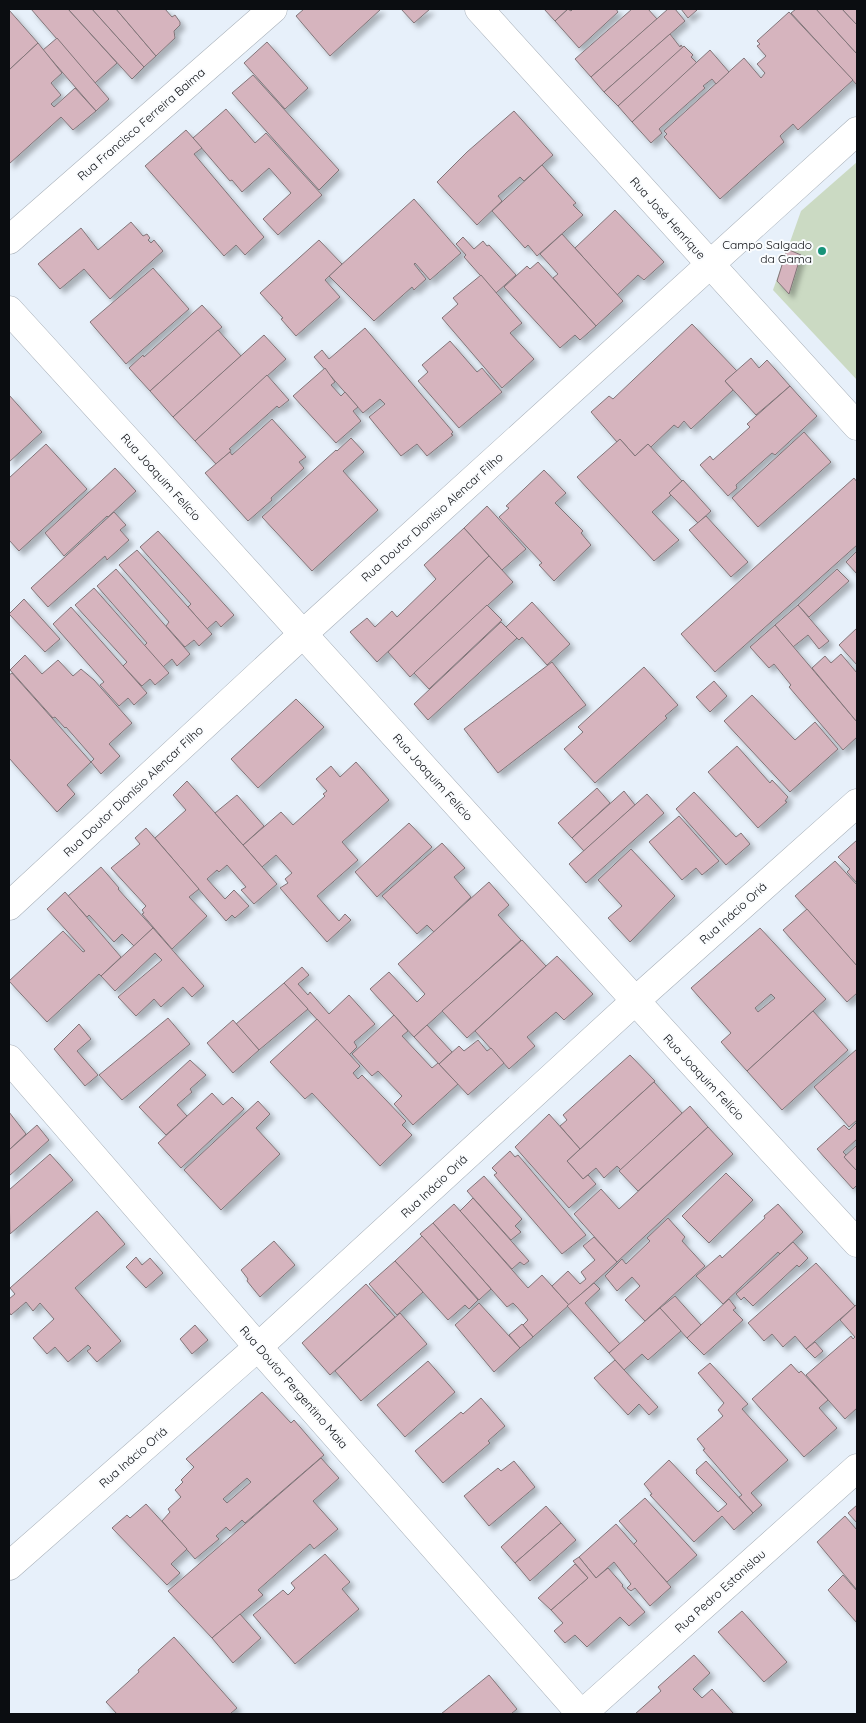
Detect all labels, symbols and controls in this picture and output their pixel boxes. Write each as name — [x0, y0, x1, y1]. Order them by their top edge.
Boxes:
street label: Rua Francisco Ferreira Baima — [74, 64, 208, 184]
street label: Rua José Henrique — [627, 174, 709, 262]
place label: Campo Salgado da Gama — [722, 237, 812, 266]
marker: Campo Salgado da Gama — [816, 245, 828, 257]
street label: Rua Joaquim Felício — [118, 430, 204, 524]
street label: Rua Doutor Dionísio Alencar Filho — [358, 449, 506, 585]
street label: Rua Doutor Dionísio Alencar Filho — [60, 722, 206, 860]
street label: Rua Joaquim Felício — [390, 730, 476, 824]
street label: Rua Inácio Oriá — [696, 879, 770, 947]
street label: Rua Joaquim Felício — [660, 1031, 748, 1123]
street label: Rua Inácio Oriá — [398, 1151, 470, 1221]
street label: Rua Doutor Pergentino Maia — [237, 1323, 351, 1451]
street label: Rua Inácio Oriá — [96, 1423, 170, 1491]
street label: Rua Pedro Estanislau — [672, 1546, 768, 1636]

